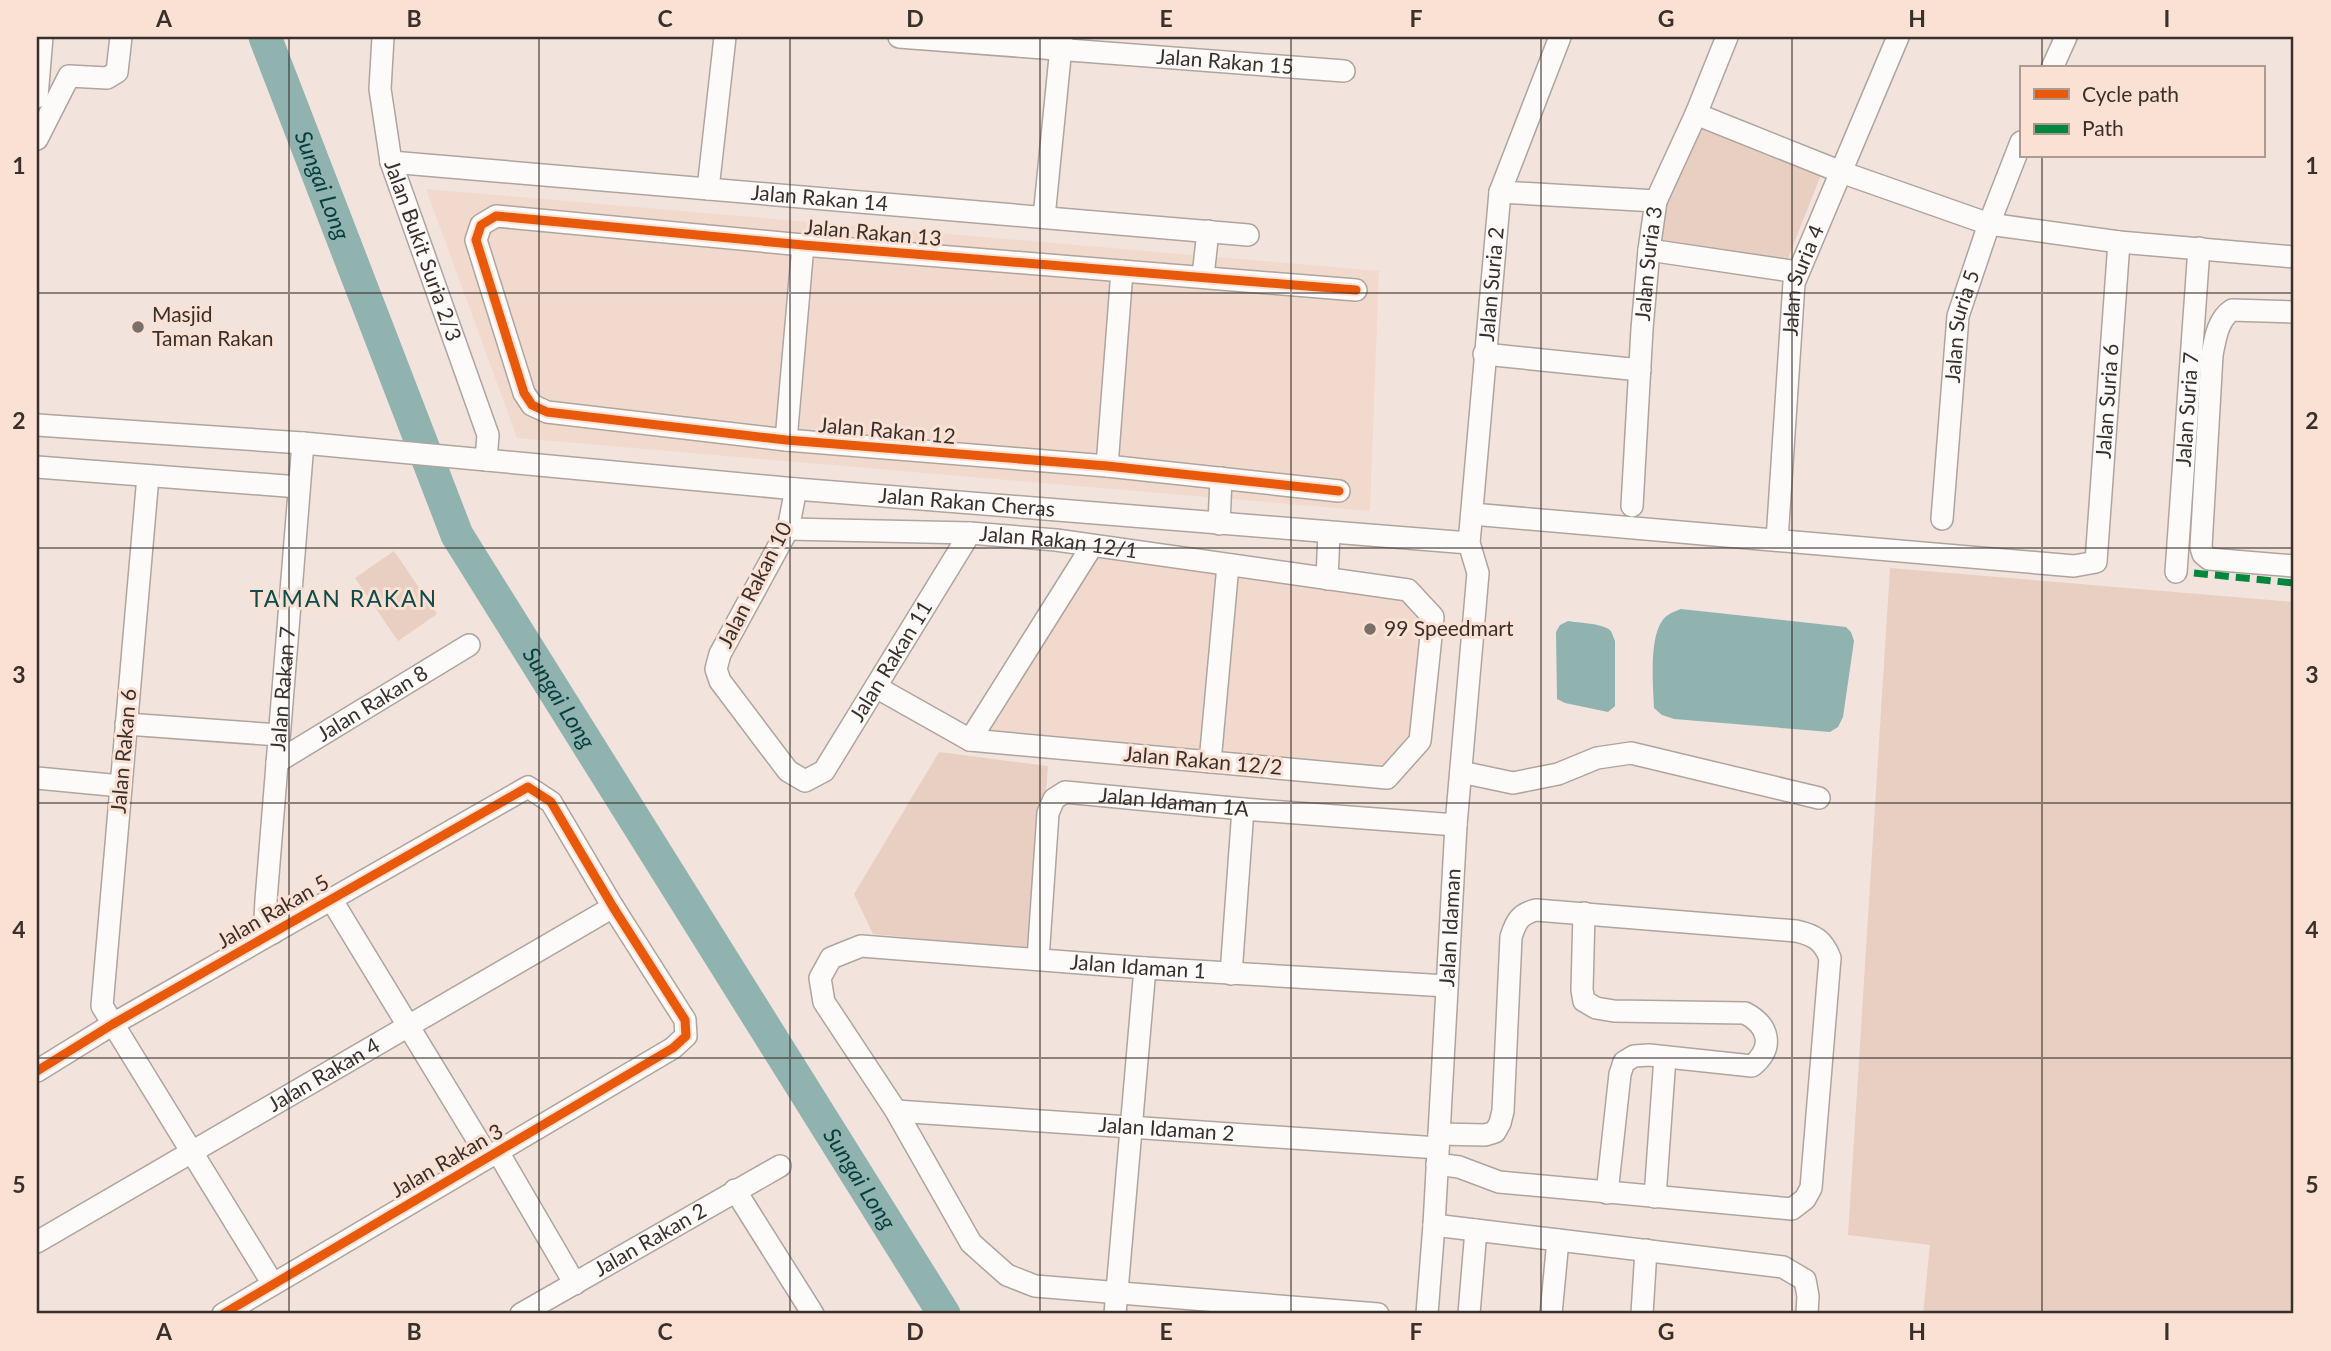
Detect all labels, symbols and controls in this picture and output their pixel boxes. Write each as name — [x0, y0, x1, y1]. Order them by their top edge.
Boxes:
text: A — [155, 4, 173, 32]
text: B — [406, 4, 422, 32]
text: C — [657, 4, 673, 32]
text: D — [906, 4, 924, 32]
text: E — [1159, 4, 1173, 32]
text: F — [1409, 4, 1423, 32]
text: G — [1658, 4, 1674, 32]
text: H — [1908, 4, 1926, 32]
text: I — [2164, 4, 2170, 32]
street label: Jalan Rakan 15 — [1156, 43, 1295, 78]
legend — [2020, 66, 2264, 158]
text: Cycle path — [2082, 81, 2179, 106]
text: Path — [2082, 115, 2124, 140]
water label: Sungai Long — [289, 127, 357, 244]
text: 1 — [12, 151, 26, 179]
text: 1 — [2305, 151, 2319, 179]
street label: Jalan Bukit Suria 2/3 — [380, 156, 468, 344]
street label: Jalan Rakan 14 — [750, 179, 889, 215]
street label: Jalan Suria 3 — [1629, 205, 1666, 322]
street label: Jalan Rakan 13 — [804, 213, 943, 250]
street label: Jalan Suria 4 — [1777, 220, 1828, 337]
street label: Jalan Suria 2 — [1473, 226, 1508, 342]
street label: Jalan Suria 5 — [1939, 266, 1984, 384]
place label: Masjid Taman Rakan — [152, 301, 274, 350]
marker: Masjid Taman Rakan — [130, 319, 146, 335]
street label: Jalan Suria 6 — [2089, 343, 2123, 459]
street label: Jalan Suria 7 — [2170, 351, 2203, 468]
text: 2 — [12, 406, 26, 434]
text: 2 — [2305, 406, 2319, 434]
street label: Jalan Rakan 12 — [818, 411, 957, 448]
street label: Jalan Rakan Cheras — [878, 482, 1056, 521]
street label: Jalan Rakan 10 — [711, 517, 796, 651]
street label: Jalan Rakan 12/1 — [978, 520, 1139, 562]
district label: TAMAN RAKAN — [250, 584, 438, 612]
street label: Jalan Rakan 11 — [843, 595, 937, 726]
place label: 99 Speedmart — [1384, 615, 1514, 640]
marker: 99 Speedmart — [1362, 621, 1378, 637]
street label: Jalan Rakan 7 — [264, 625, 299, 752]
water label: Sungai Long — [518, 642, 602, 754]
street label: Jalan Rakan 8 — [312, 659, 432, 746]
text: 3 — [12, 660, 26, 688]
text: 3 — [2305, 660, 2319, 688]
street label: Jalan Rakan 6 — [105, 687, 140, 814]
street label: Jalan Rakan 12/2 — [1123, 740, 1283, 779]
street label: Jalan Idaman 1A — [1098, 781, 1251, 821]
street label: Jalan Idaman — [1433, 868, 1465, 988]
street label: Jalan Rakan 5 — [212, 869, 333, 953]
text: 4 — [12, 915, 26, 943]
text: 4 — [2305, 915, 2319, 943]
street label: Jalan Idaman 1 — [1069, 948, 1207, 983]
street label: Jalan Rakan 4 — [263, 1031, 384, 1116]
street label: Jalan Idaman 2 — [1098, 1111, 1235, 1145]
street label: Jalan Rakan 3 — [386, 1118, 507, 1202]
water label: Sungai Long — [818, 1122, 903, 1235]
text: 5 — [12, 1170, 26, 1198]
text: 5 — [2305, 1170, 2319, 1198]
street label: Jalan Rakan 2 — [589, 1197, 710, 1281]
text: A — [155, 1317, 173, 1345]
text: B — [406, 1317, 422, 1345]
text: C — [657, 1317, 673, 1345]
text: D — [906, 1317, 924, 1345]
text: E — [1159, 1317, 1173, 1345]
text: F — [1409, 1317, 1423, 1345]
text: G — [1658, 1317, 1674, 1345]
text: H — [1908, 1317, 1926, 1345]
text: I — [2164, 1317, 2170, 1345]

